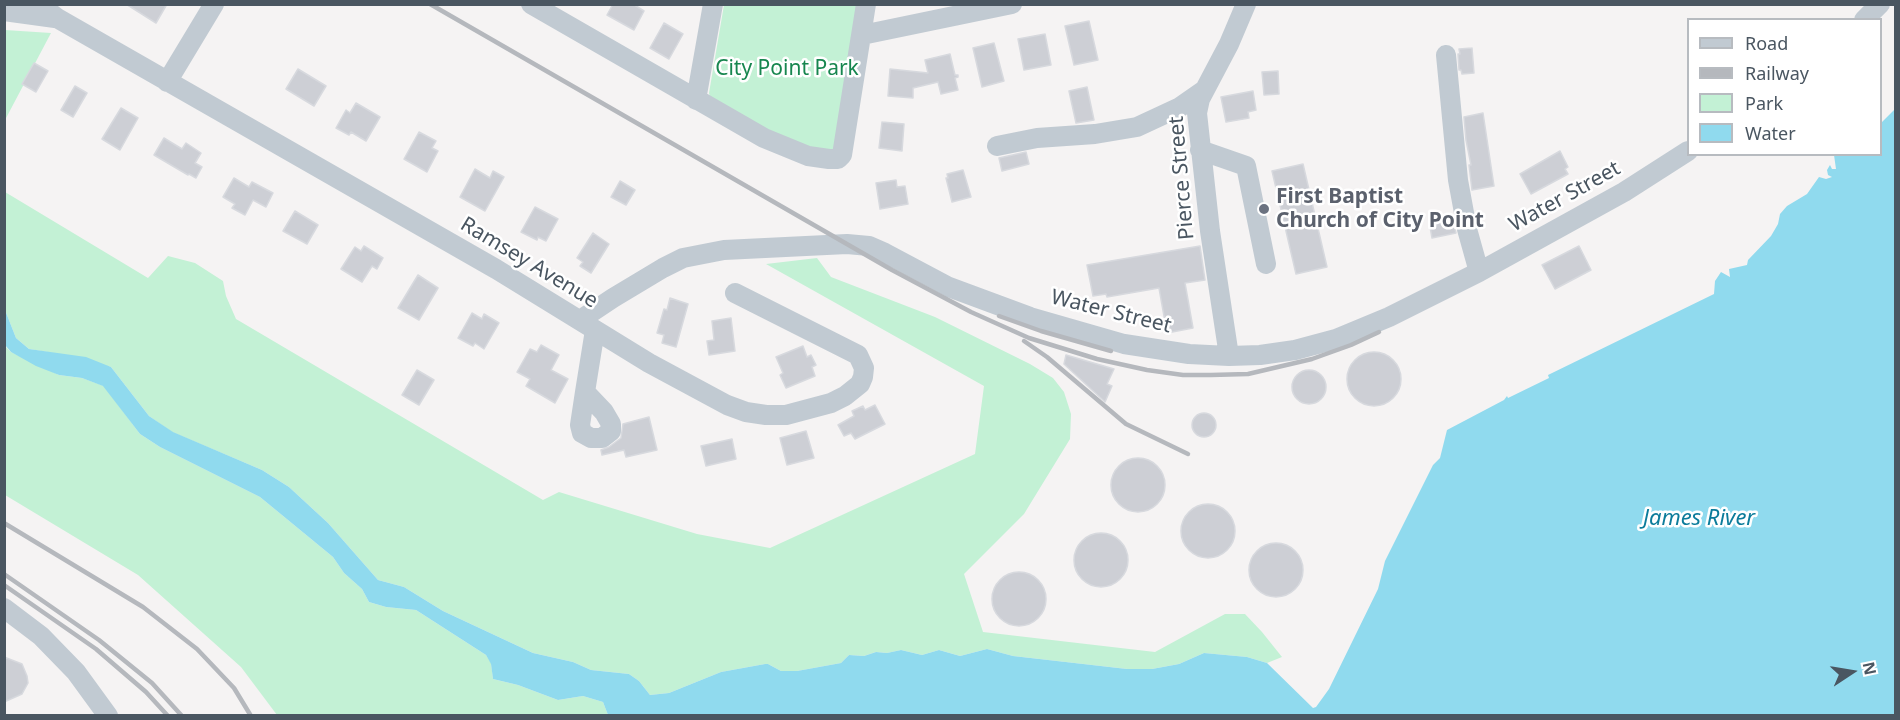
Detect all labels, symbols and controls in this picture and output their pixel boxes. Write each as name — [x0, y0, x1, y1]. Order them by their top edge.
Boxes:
legend — [1687, 18, 1882, 156]
text: Road — [1745, 31, 1788, 55]
park label: City Point Park — [715, 56, 859, 82]
text: Railway — [1745, 61, 1809, 85]
text: Park — [1745, 91, 1783, 115]
street label: Pierce Street — [1164, 115, 1200, 241]
text: Water — [1745, 121, 1796, 145]
street label: Water Street — [1505, 156, 1625, 238]
place label: First Baptist Church of City Point — [1276, 184, 1484, 234]
marker: First Baptist Church of City Point — [1257, 202, 1271, 216]
street label: Ramsey Avenue — [456, 212, 602, 314]
street label: Water Street — [1048, 285, 1174, 339]
water label: James River — [1643, 506, 1755, 532]
north arrow — [1822, 642, 1882, 702]
text: N — [1857, 660, 1882, 677]

